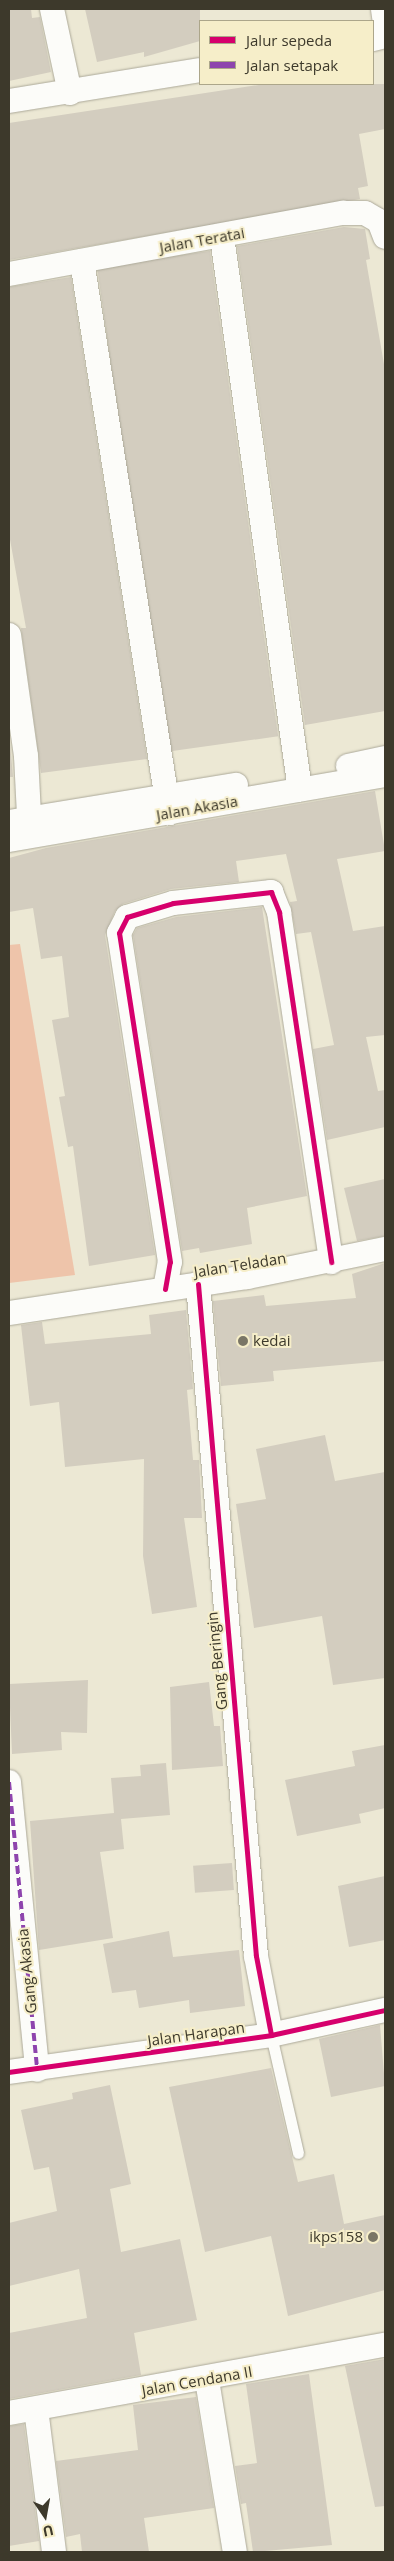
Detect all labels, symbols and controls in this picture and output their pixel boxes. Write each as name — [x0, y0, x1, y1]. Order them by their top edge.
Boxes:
legend — [199, 20, 374, 85]
text: Jalur sepeda — [246, 30, 332, 50]
text: Jalan setapak — [246, 55, 338, 75]
street label: Jalan Teratai — [158, 224, 246, 256]
street label: Jalan Akasia — [155, 792, 239, 824]
street label: Jalan Teladan — [193, 1249, 287, 1281]
place label: kedai — [253, 1332, 291, 1350]
marker: kedai — [237, 1335, 249, 1347]
street label: Gang Beringin — [203, 1611, 231, 1711]
street label: Gang Akasia — [14, 1928, 40, 2014]
street label: Jalan Harapan — [146, 2018, 246, 2050]
place label: ikps158 — [309, 2228, 363, 2246]
marker: ikps158 — [367, 2231, 379, 2243]
street label: Jalan Cendana II — [140, 2362, 254, 2400]
north arrow — [20, 2491, 70, 2541]
text: U — [41, 2521, 55, 2542]

